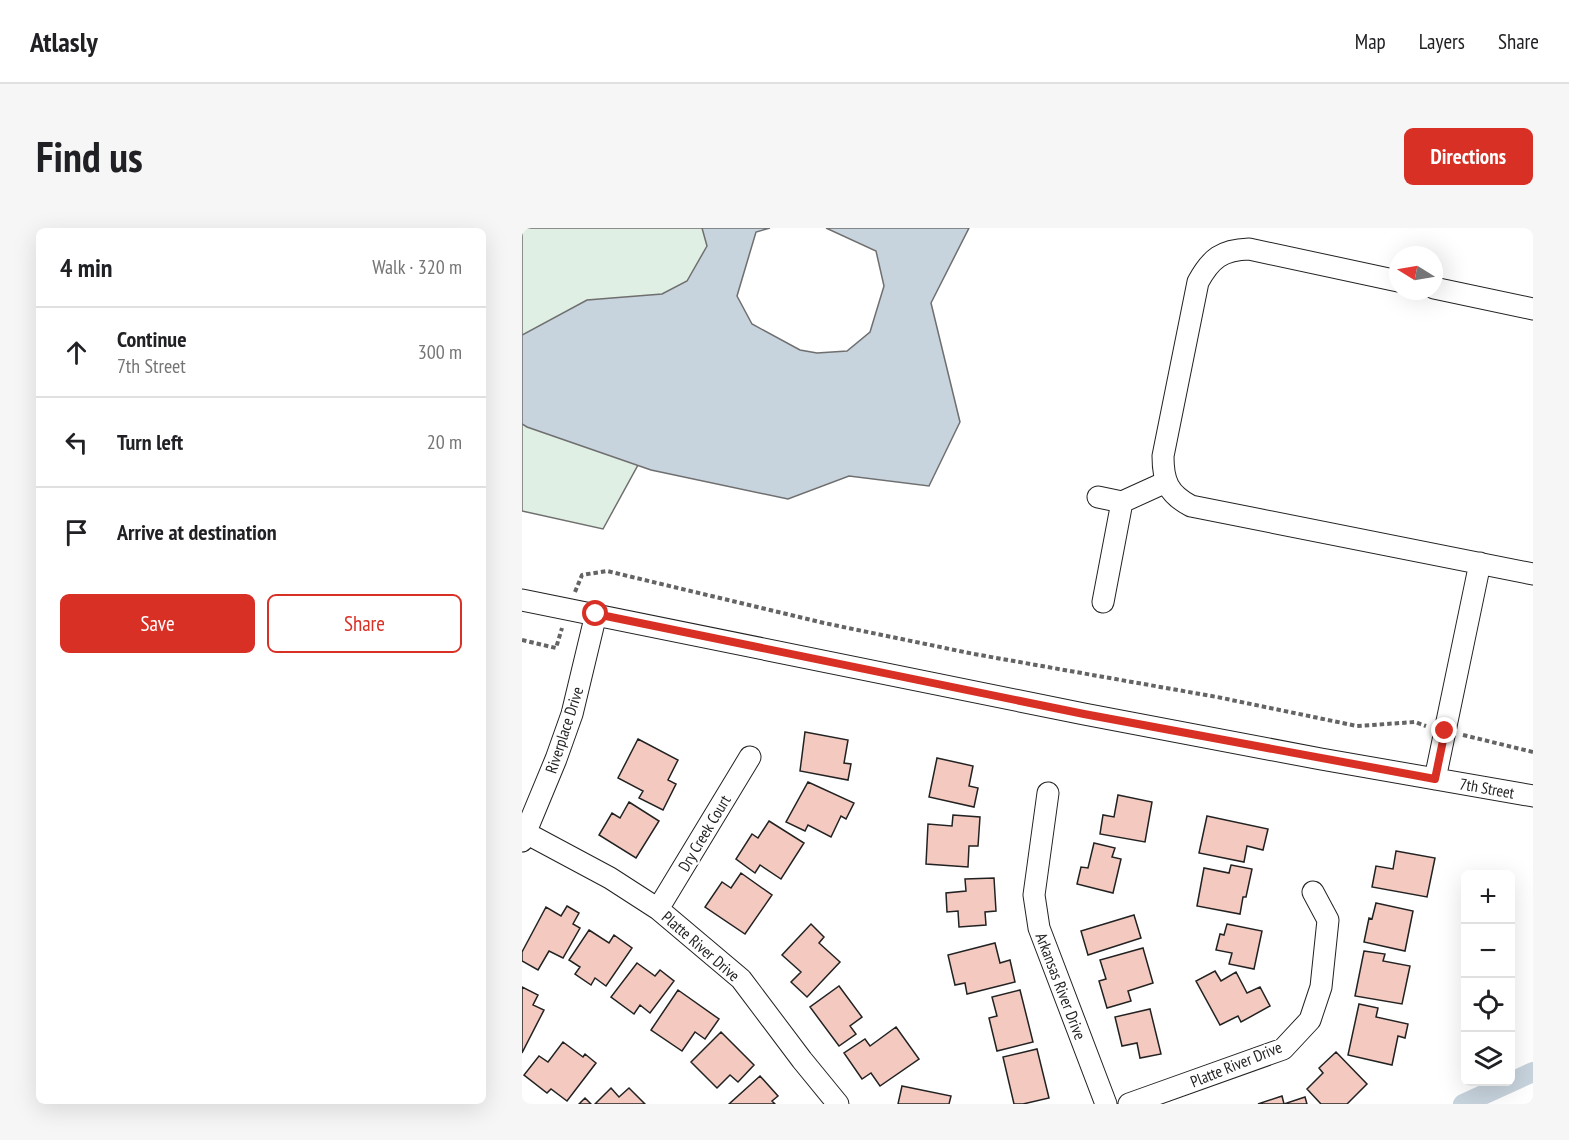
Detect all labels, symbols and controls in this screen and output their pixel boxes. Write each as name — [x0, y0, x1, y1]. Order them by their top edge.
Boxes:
text: Atlasly — [30, 23, 98, 60]
text: Map — [1355, 28, 1386, 55]
text: Layers — [1419, 28, 1465, 55]
text: Share — [1498, 28, 1539, 55]
button: Directions — [1404, 128, 1533, 185]
text: Find us — [36, 129, 143, 184]
north arrow — [1389, 246, 1443, 300]
text: 4 min — [60, 251, 113, 284]
text: Walk · 320 m — [372, 254, 462, 280]
text: Continue — [117, 325, 187, 353]
icon: ahead — [60, 336, 93, 369]
text: 300 m — [418, 339, 462, 365]
text: 7th Street — [117, 353, 186, 379]
icon: left — [60, 426, 93, 459]
text: Turn left — [117, 428, 183, 456]
text: 20 m — [427, 429, 462, 455]
icon: arrive — [60, 516, 93, 549]
text: Arrive at destination — [117, 518, 277, 546]
button: Save — [60, 594, 255, 653]
button: Share — [267, 594, 462, 653]
route start — [582, 600, 608, 626]
street label: Riverplace Drive — [541, 684, 587, 776]
route end — [1431, 717, 1457, 743]
street label: 7th Street — [1458, 773, 1516, 803]
street label: Dry Creek Court — [673, 791, 735, 875]
map controls — [1461, 870, 1515, 1086]
button: + — [1461, 870, 1515, 924]
street label: Platte River Drive — [658, 907, 744, 985]
button: − — [1461, 924, 1515, 978]
street label: Arkansas River Drive — [1031, 930, 1091, 1042]
button: locate — [1461, 978, 1515, 1032]
button: layers — [1461, 1032, 1515, 1086]
street label: Platte River Drive — [1187, 1037, 1285, 1091]

